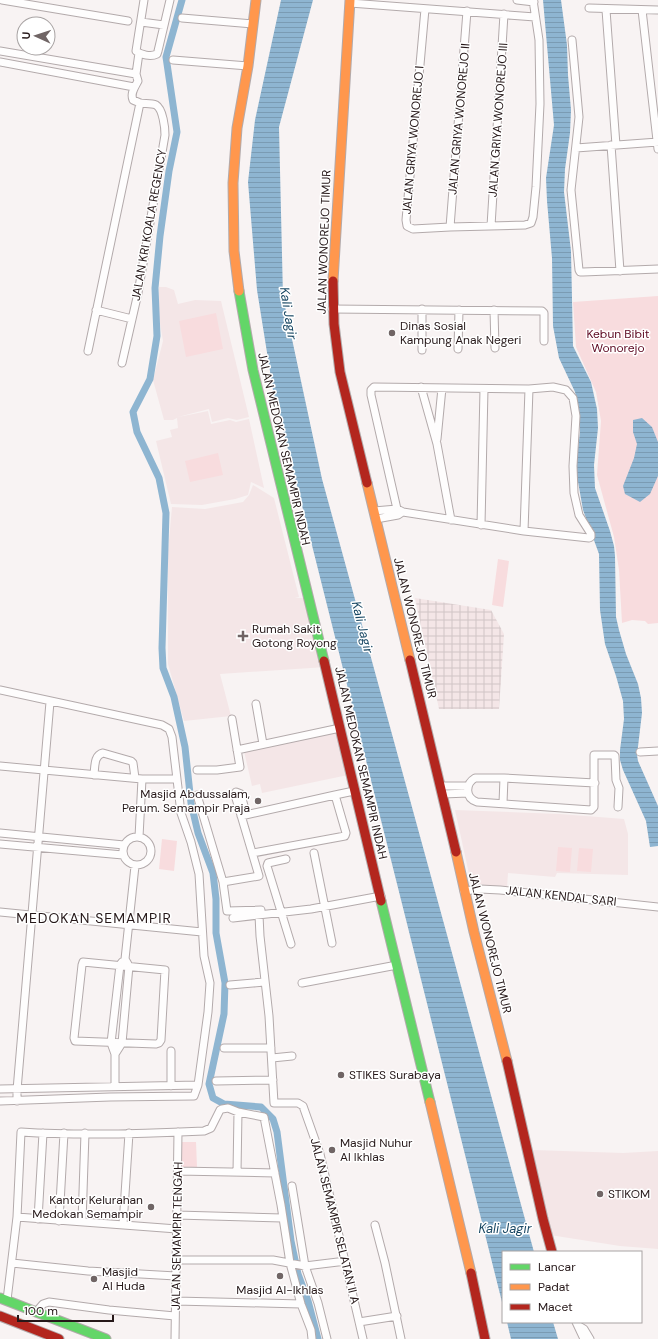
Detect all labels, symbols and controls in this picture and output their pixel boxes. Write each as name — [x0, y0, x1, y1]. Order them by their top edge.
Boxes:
north arrow — [16, 16, 56, 56]
text: U — [19, 31, 33, 40]
street label: JALAN GRIYA WONOREJO III — [485, 42, 511, 198]
street label: JALAN GRIYA WONOREJO II — [444, 43, 474, 195]
street label: JALAN GRIYA WONOREJO I — [399, 65, 427, 215]
street label: JALAN KRI KOALA REGENCY — [128, 148, 170, 302]
street label: JALAN WONOREJO TIMUR — [313, 169, 335, 315]
water label: Kali Jagir — [276, 286, 301, 342]
place label: Dinas Sosial Kampung Anak Negeri — [400, 318, 522, 348]
park label: Kebun Bibit Wonorejo — [586, 326, 650, 356]
marker: Dinas Sosial Kampung Anak Negeri — [387, 328, 397, 338]
street label: JALAN MEDOKAN SEMAMPIR INDAH — [254, 351, 314, 547]
street label: JALAN WONOREJO TIMUR — [390, 556, 440, 700]
water label: Kali Jagir — [348, 599, 377, 656]
place label: Rumah Sakit Gotong Royong — [252, 621, 337, 651]
marker: Rumah Sakit Gotong Royong — [237, 630, 249, 642]
street label: JALAN MEDOKAN SEMAMPIR INDAH — [331, 665, 391, 861]
place label: Masjid Abdussalam, Perum. Semampir Praja — [122, 786, 250, 816]
marker: Masjid Abdussalam, Perum. Semampir Praja — [253, 796, 263, 806]
street label: JALAN WONOREJO TIMUR — [465, 871, 515, 1015]
street label: JALAN KENDAL SARI — [505, 882, 617, 910]
district label: MEDOKAN SEMAMPIR — [16, 909, 172, 927]
place label: STIKES Surabaya — [349, 1067, 441, 1083]
marker: STIKES Surabaya — [336, 1070, 346, 1080]
place label: Masjid Nuhur Al Ikhlas — [340, 1135, 413, 1165]
street label: JALAN SEMAMPIR SELATAN II A — [307, 1136, 363, 1306]
marker: Masjid Nuhur Al Ikhlas — [327, 1145, 337, 1155]
street label: JALAN SEMAMPIR TENGAH — [168, 1162, 186, 1310]
place label: STIKOM — [608, 1186, 650, 1202]
marker: STIKOM — [595, 1189, 605, 1199]
place label: Kantor Kelurahan Medokan Semampir — [32, 1192, 144, 1222]
marker: Kantor Kelurahan Medokan Semampir — [146, 1202, 156, 1212]
water label: Kali Jagir — [479, 1220, 533, 1237]
legend — [502, 1251, 642, 1323]
text: Lancar — [538, 1259, 576, 1275]
place label: Masjid Al Huda — [102, 1264, 145, 1294]
marker: Masjid Al-Ikhlas — [275, 1271, 285, 1281]
marker: Masjid Al Huda — [89, 1274, 99, 1284]
text: Padat — [538, 1279, 570, 1295]
place label: Masjid Al-Ikhlas — [236, 1282, 324, 1298]
scale bar — [18, 1297, 113, 1323]
text: Macet — [538, 1299, 573, 1315]
text: 100 m — [24, 1303, 58, 1319]

